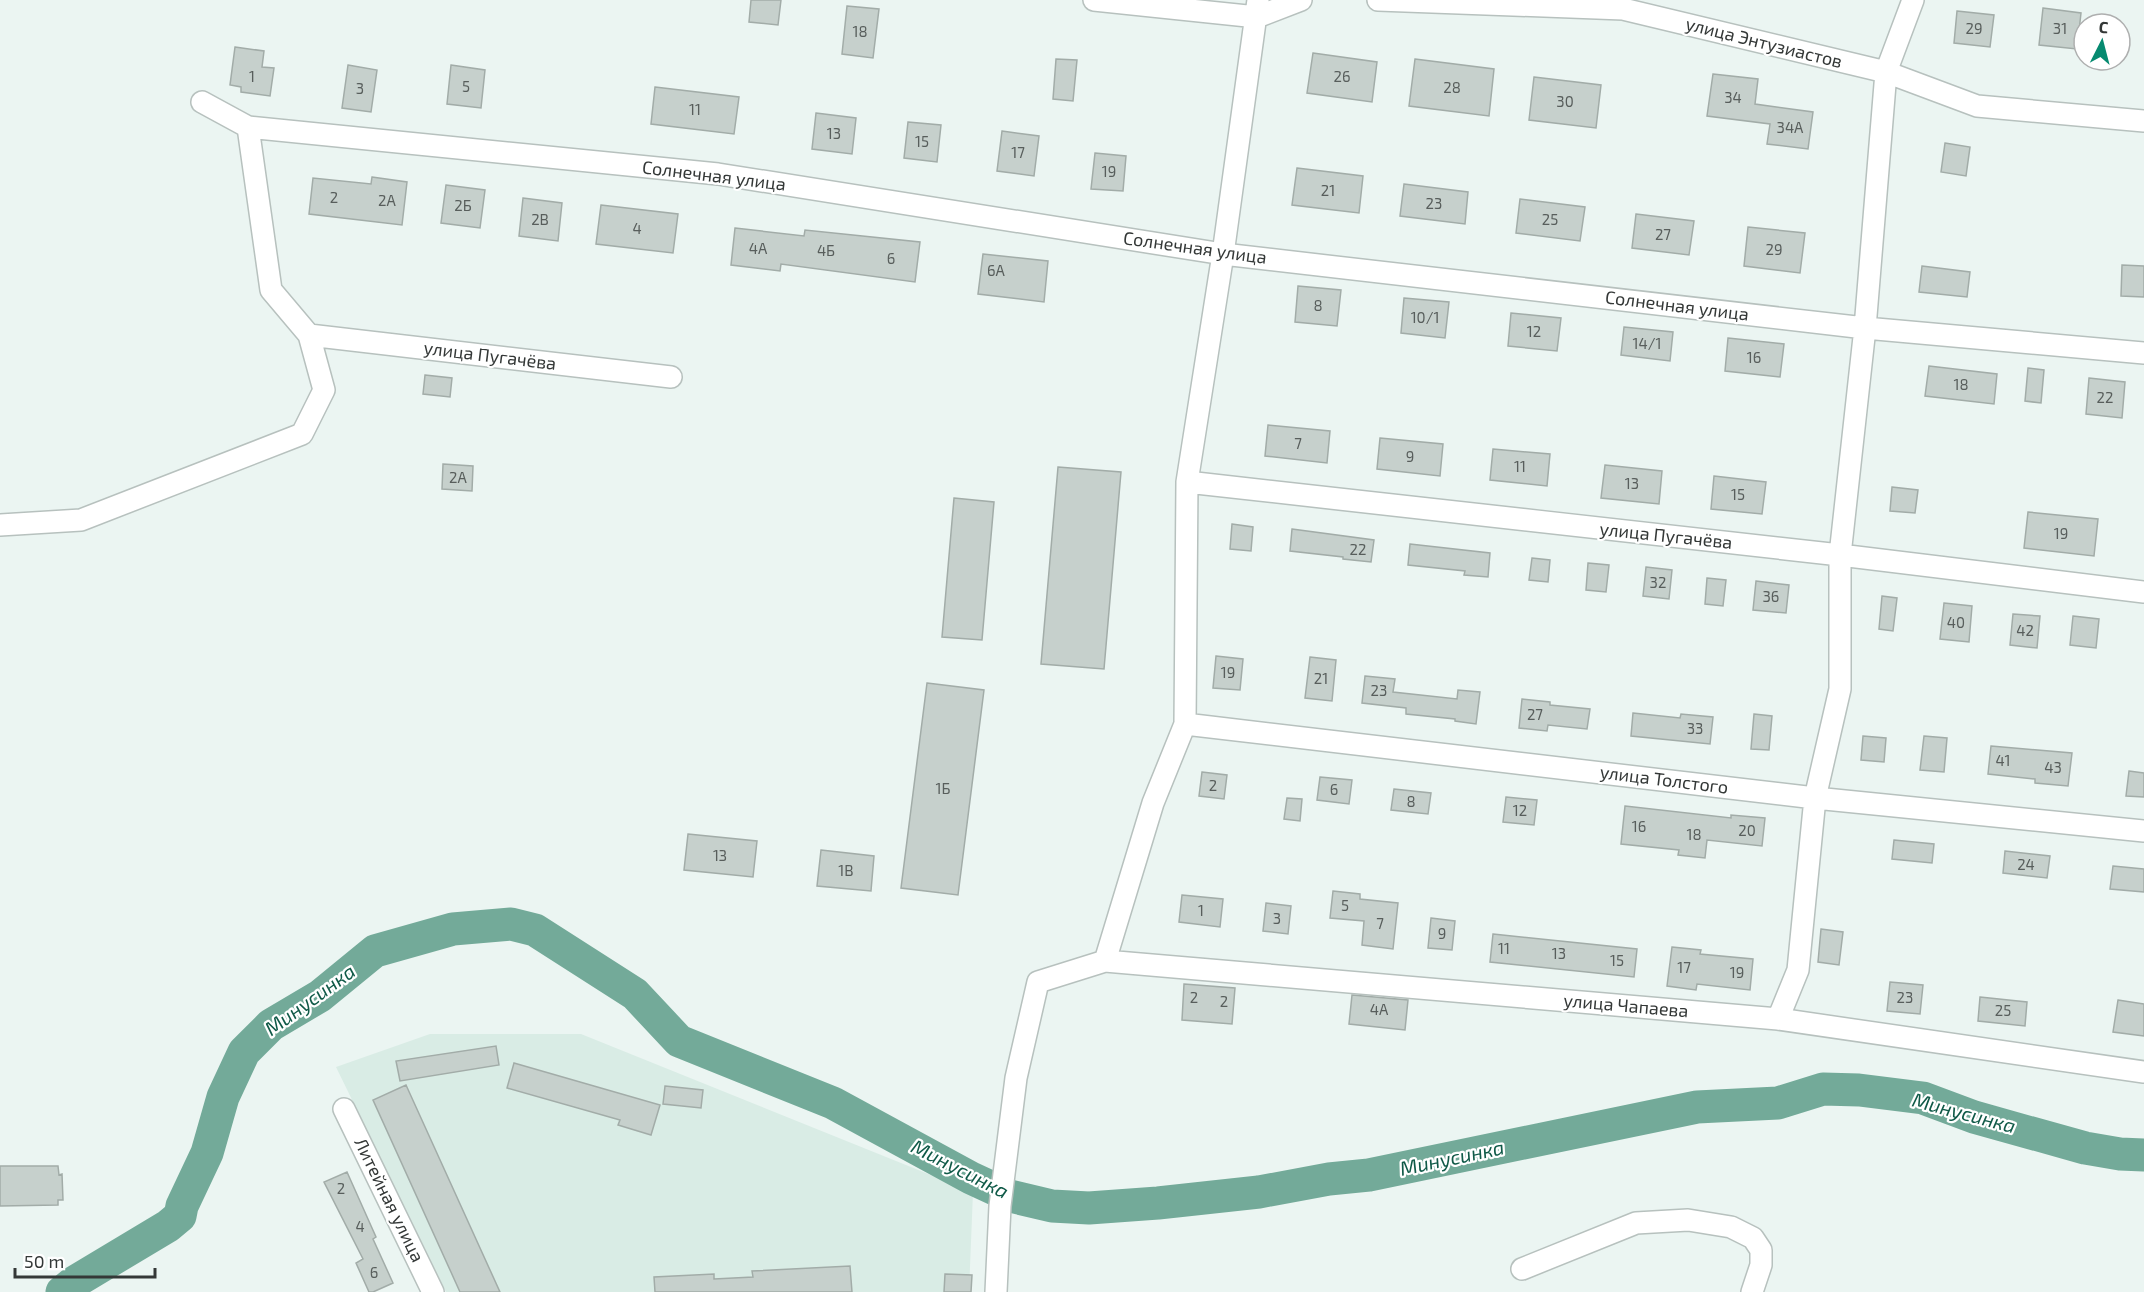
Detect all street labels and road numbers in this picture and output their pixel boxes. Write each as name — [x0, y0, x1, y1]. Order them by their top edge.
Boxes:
street label: улица Энтузиастов — [1684, 12, 1845, 72]
street label: Солнечная улица — [641, 155, 787, 195]
street label: Солнечная улица — [1122, 226, 1268, 268]
street label: Солнечная улица — [1604, 285, 1750, 325]
street label: улица Пугачёва — [423, 336, 558, 374]
street label: улица Пугачёва — [1599, 517, 1734, 553]
street label: улица Толстого — [1599, 760, 1730, 798]
street label: улица Чапаева — [1563, 989, 1690, 1021]
street label: Литейная улица — [350, 1134, 430, 1265]

